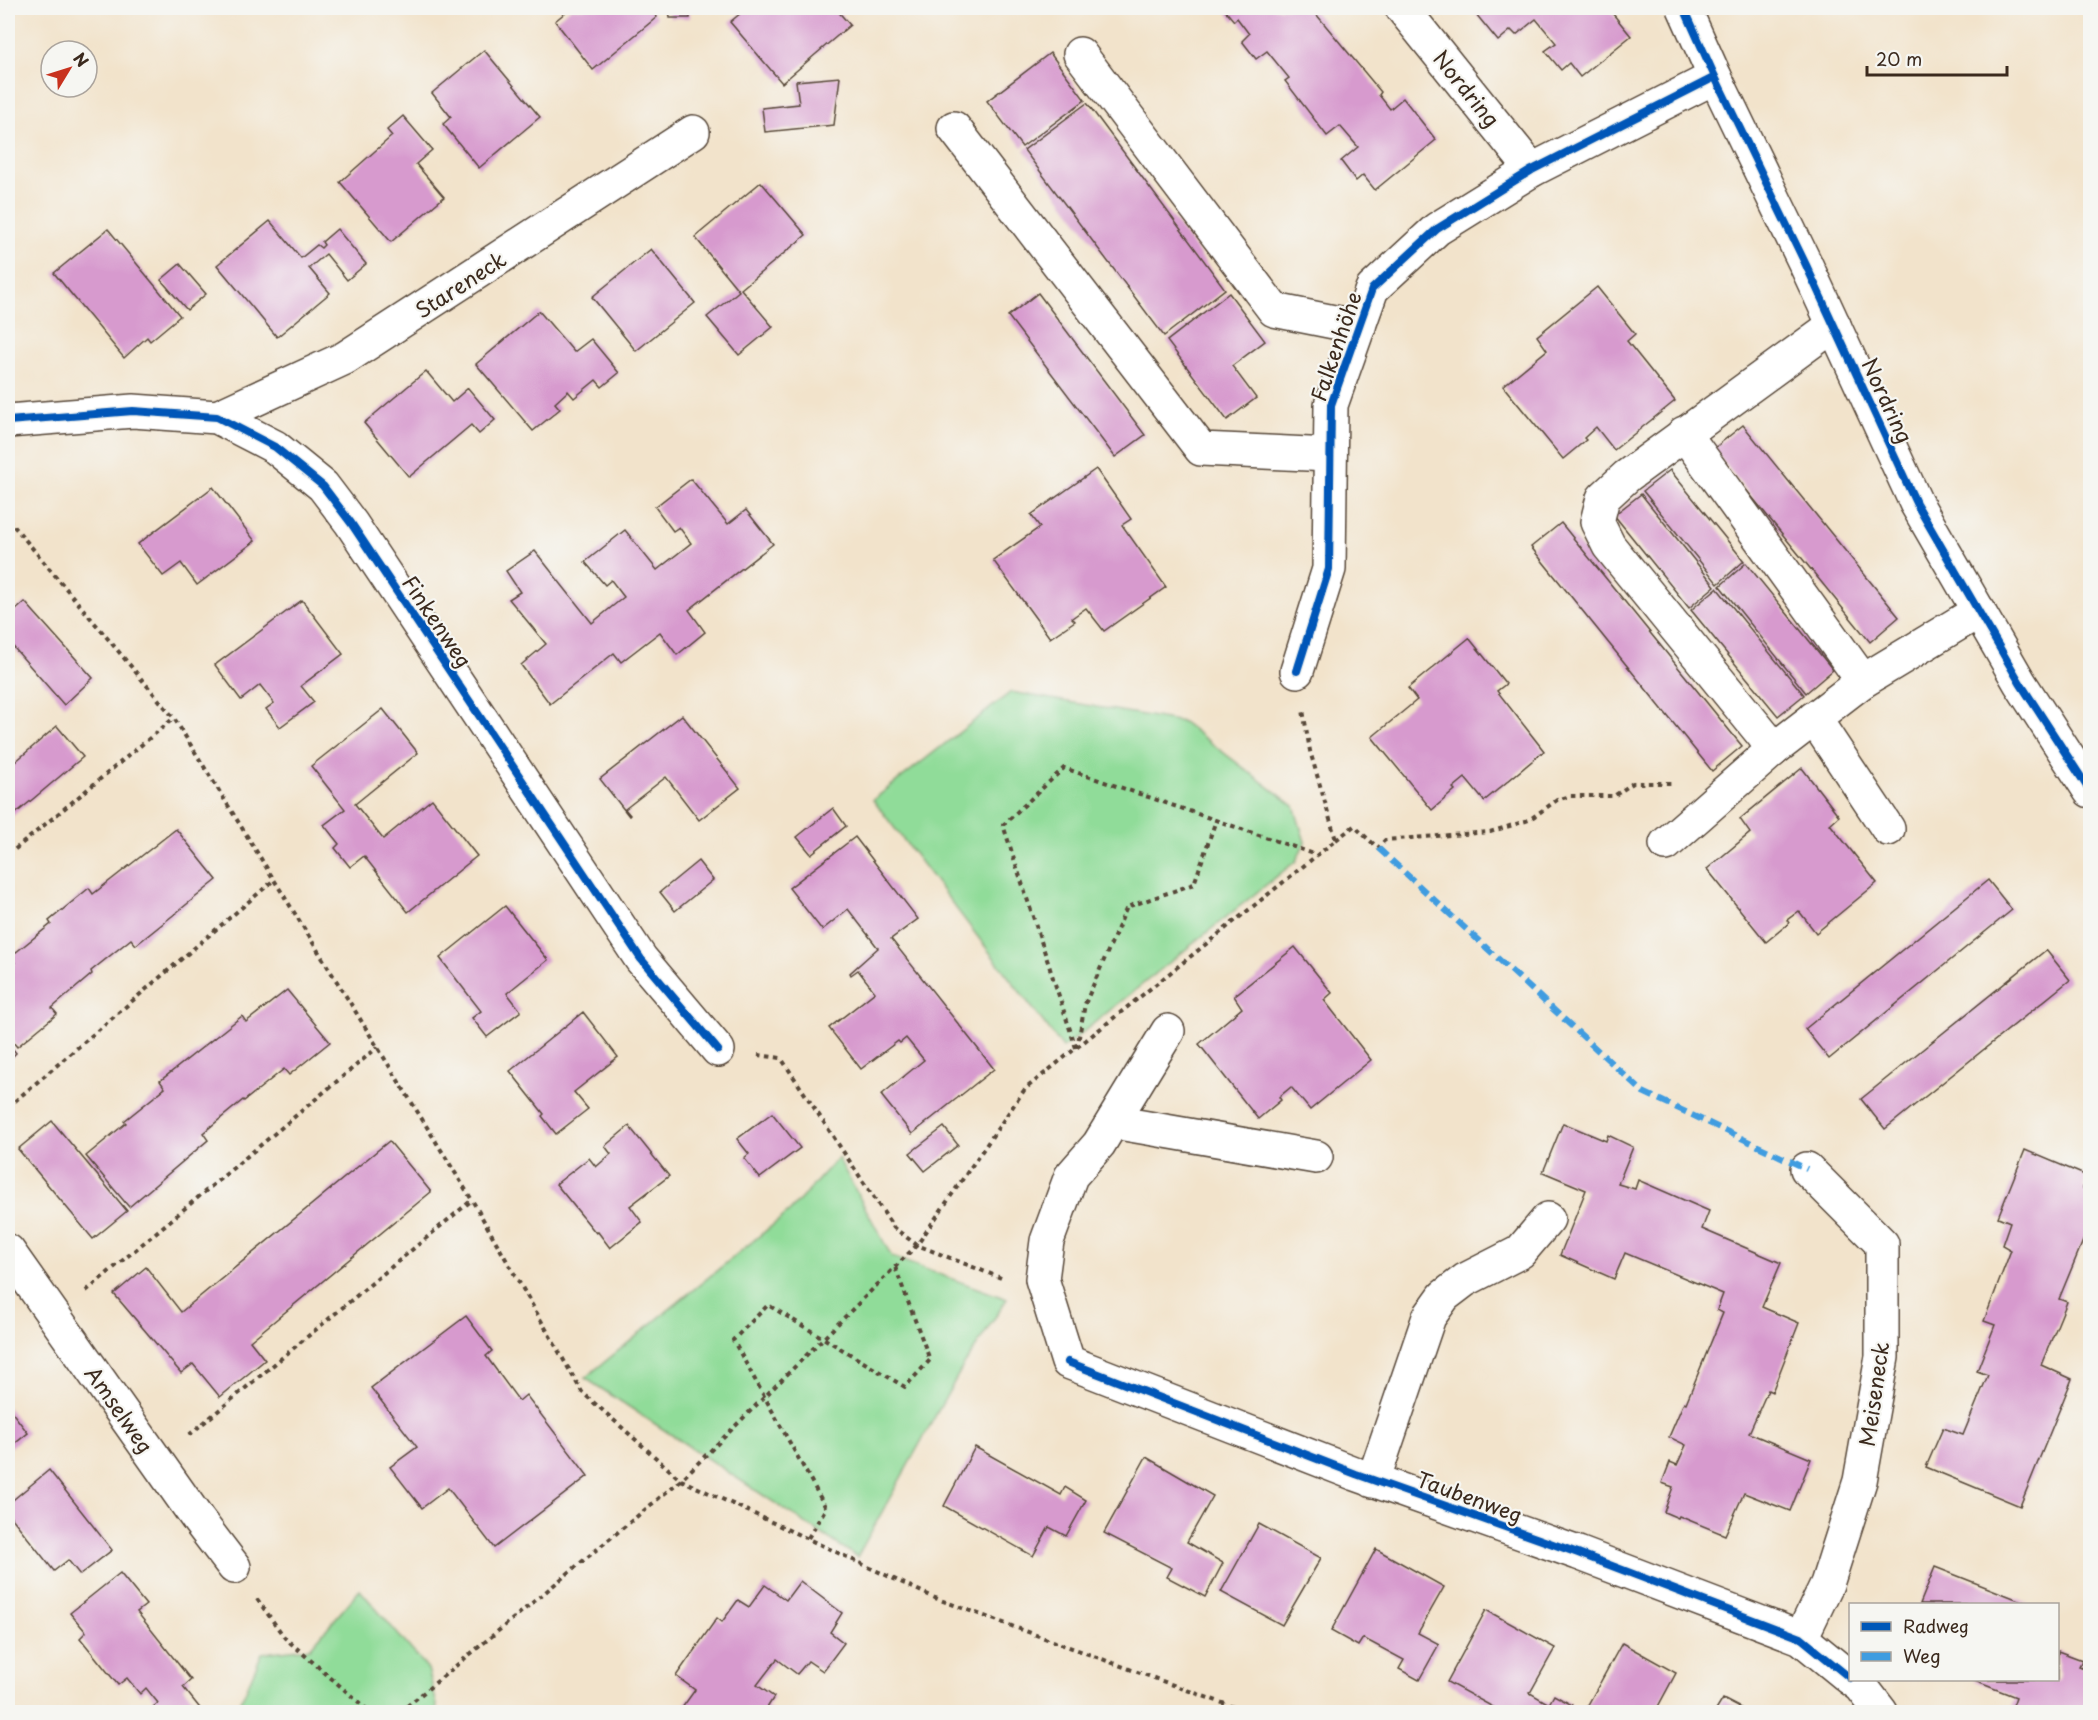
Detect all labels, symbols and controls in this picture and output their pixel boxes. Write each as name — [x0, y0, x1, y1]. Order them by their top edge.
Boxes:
north arrow — [39, 39, 99, 99]
scale bar — [1867, 39, 2006, 77]
street label: Nordring — [1426, 43, 1508, 133]
text: 20 m — [1876, 45, 1922, 72]
text: N — [68, 47, 95, 72]
street label: Stareneck — [408, 242, 512, 325]
street label: Falkenhöhe — [1301, 287, 1369, 405]
street label: Nordring — [1854, 352, 1922, 448]
street label: Finkenweg — [395, 568, 481, 674]
street label: Meiseneck — [1850, 1339, 1896, 1448]
street label: Amselweg — [78, 1359, 162, 1459]
street label: Taubenweg — [1413, 1462, 1527, 1530]
legend — [1849, 1603, 2059, 1681]
text: Radweg — [1903, 1612, 1969, 1639]
text: Weg — [1903, 1642, 1941, 1669]

